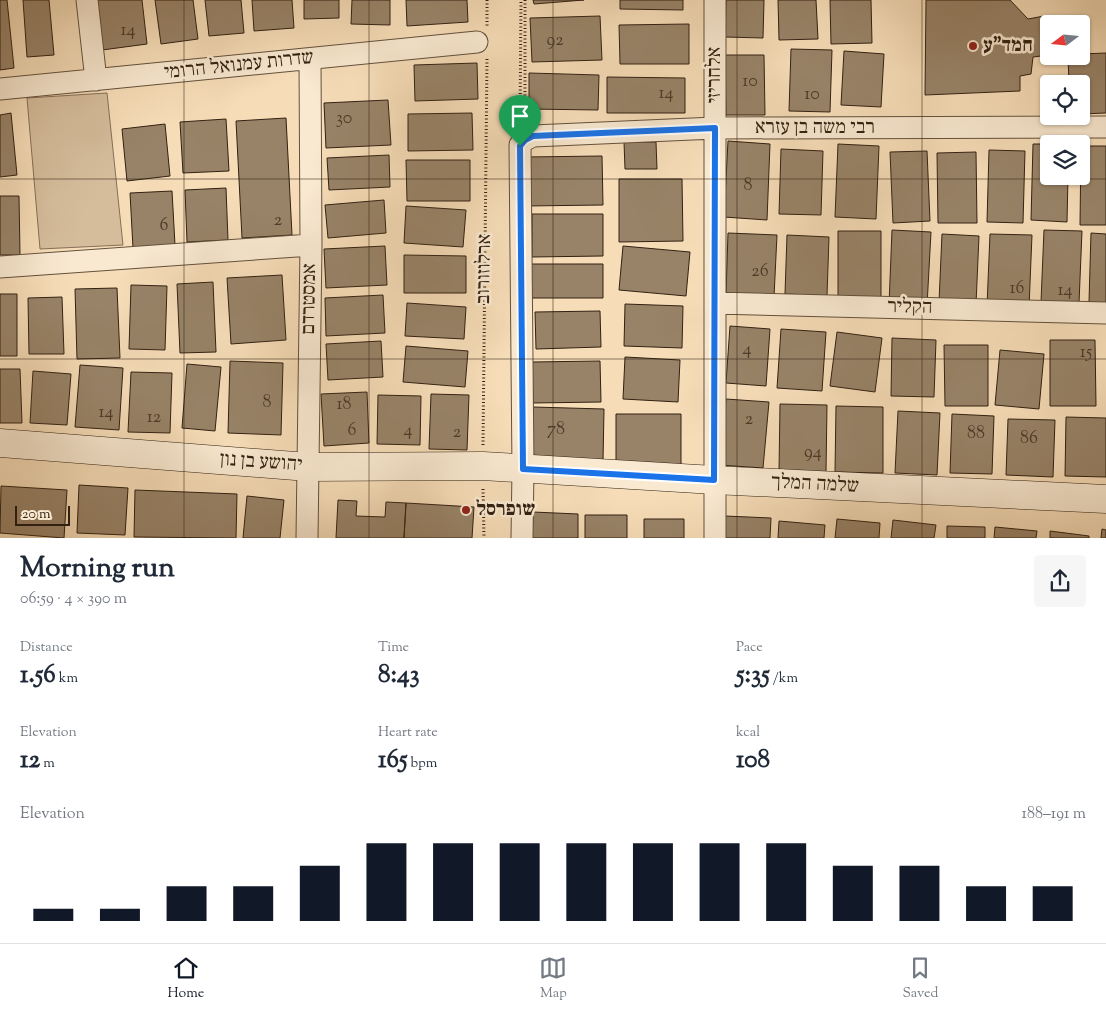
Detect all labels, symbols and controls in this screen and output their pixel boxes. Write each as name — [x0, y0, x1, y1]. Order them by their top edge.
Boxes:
north arrow — [1040, 15, 1090, 65]
map controls — [1040, 15, 1090, 185]
house number: 14 — [120, 18, 136, 44]
house number: 92 — [546, 28, 564, 54]
place label: חמד"ע — [983, 32, 1033, 61]
marker: חמד"ע — [967, 40, 979, 52]
street label: שדרות עמנואל הרומי — [163, 44, 315, 88]
street label: אלחריזי — [701, 47, 730, 103]
house number: 10 — [742, 69, 758, 95]
button: locate — [1040, 75, 1090, 125]
house number: 14 — [658, 81, 674, 107]
house number: 10 — [804, 82, 820, 108]
pin — [499, 95, 541, 146]
icon: arrive — [506, 102, 534, 130]
house number: 30 — [336, 106, 352, 132]
street label: רבי משה בן עזרא — [755, 114, 875, 143]
button: layers — [1040, 135, 1090, 185]
house number: 8 — [744, 173, 753, 199]
house number: 2 — [274, 208, 283, 234]
house number: 6 — [160, 213, 169, 239]
street label: ארלוזורוב — [470, 234, 500, 304]
house number: 26 — [751, 259, 769, 285]
street label: אמסטרדם — [295, 263, 325, 335]
house number: 16 — [1009, 276, 1025, 302]
house number: 14 — [1057, 278, 1073, 304]
street label: הקליר — [887, 293, 933, 323]
house number: 4 — [742, 337, 752, 363]
house number: 15 — [1080, 340, 1092, 366]
house number: 8 — [263, 390, 272, 416]
house number: 18 — [336, 392, 352, 418]
house number: 14 — [98, 400, 114, 426]
house number: 12 — [147, 405, 162, 431]
house number: 2 — [745, 407, 754, 433]
house number: 78 — [547, 417, 565, 443]
house number: 6 — [348, 418, 357, 444]
house number: 4 — [403, 418, 413, 444]
house number: 2 — [453, 420, 462, 446]
house number: 88 — [967, 421, 985, 447]
house number: 86 — [1020, 426, 1038, 452]
house number: 94 — [804, 440, 822, 466]
street label: יהושע בן נון — [219, 446, 303, 480]
street label: שלמה המלך — [770, 468, 860, 502]
place label: שופרסל — [476, 496, 535, 525]
scale bar — [15, 503, 70, 526]
marker: שופרסל — [460, 504, 472, 516]
text: 20 m — [22, 505, 51, 525]
text: Morning run — [20, 549, 175, 589]
button: share — [1034, 555, 1086, 607]
text: 06:59 · 4 × 390 m — [20, 588, 127, 611]
text: Distance — [20, 638, 73, 658]
text: Time — [378, 638, 409, 658]
text: Pace — [736, 638, 763, 658]
text: 1.56 — [20, 658, 56, 694]
text: 8:43 — [378, 658, 420, 694]
text: 5:35 — [736, 658, 770, 694]
text: km — [56, 669, 78, 689]
text: /km — [770, 669, 798, 689]
text: Elevation — [20, 723, 77, 743]
text: Heart rate — [378, 723, 438, 743]
text: kcal — [736, 723, 760, 743]
text: 12 — [20, 743, 40, 779]
text: 165 — [378, 743, 407, 779]
text: 108 — [736, 743, 770, 779]
text: m — [40, 754, 55, 774]
text: bpm — [407, 754, 437, 774]
text: Elevation — [20, 803, 85, 826]
text: 188–191 m — [1022, 803, 1086, 826]
tab: Home — [168, 954, 204, 1004]
tab: Map — [539, 954, 567, 1004]
tab: Saved — [902, 954, 938, 1004]

